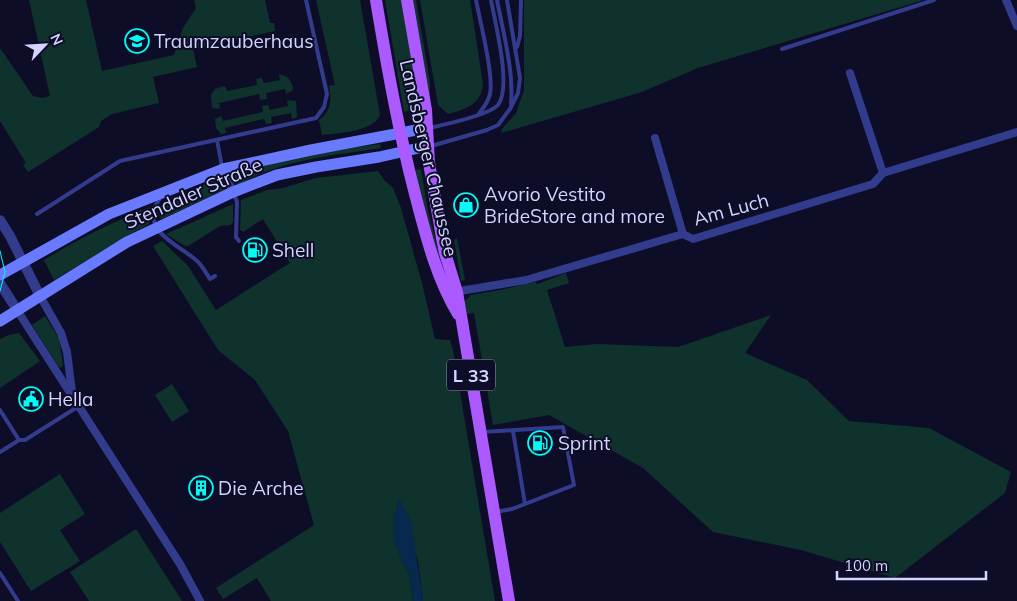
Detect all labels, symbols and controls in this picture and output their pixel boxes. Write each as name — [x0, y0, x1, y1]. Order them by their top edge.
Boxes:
north arrow — [20, 20, 70, 70]
school or university icon: Traumzauberhaus — [124, 28, 150, 54]
place label: Traumzauberhaus — [154, 29, 314, 53]
text: N — [46, 31, 67, 48]
street label: Landsberger Chaussee — [395, 57, 463, 259]
street label: Stendaler Straße — [120, 152, 266, 234]
place label: Avorio Vestito BrideStore and more — [484, 182, 665, 228]
street label: Am Luch — [691, 187, 771, 231]
shop icon: Avorio Vestito BrideStore and more — [453, 192, 479, 218]
fuel station icon: Shell — [242, 237, 268, 263]
place label: Shell — [272, 238, 314, 262]
road number: L 33 — [447, 360, 495, 390]
public building icon: Hella — [18, 386, 44, 412]
place label: Hella — [48, 387, 93, 411]
fuel station icon: Sprint — [527, 430, 553, 456]
place label: Sprint — [558, 431, 611, 455]
building icon: Die Arche — [188, 475, 214, 501]
place label: Die Arche — [218, 476, 304, 500]
scale bar — [837, 548, 986, 580]
text: 100 m — [844, 556, 888, 575]

